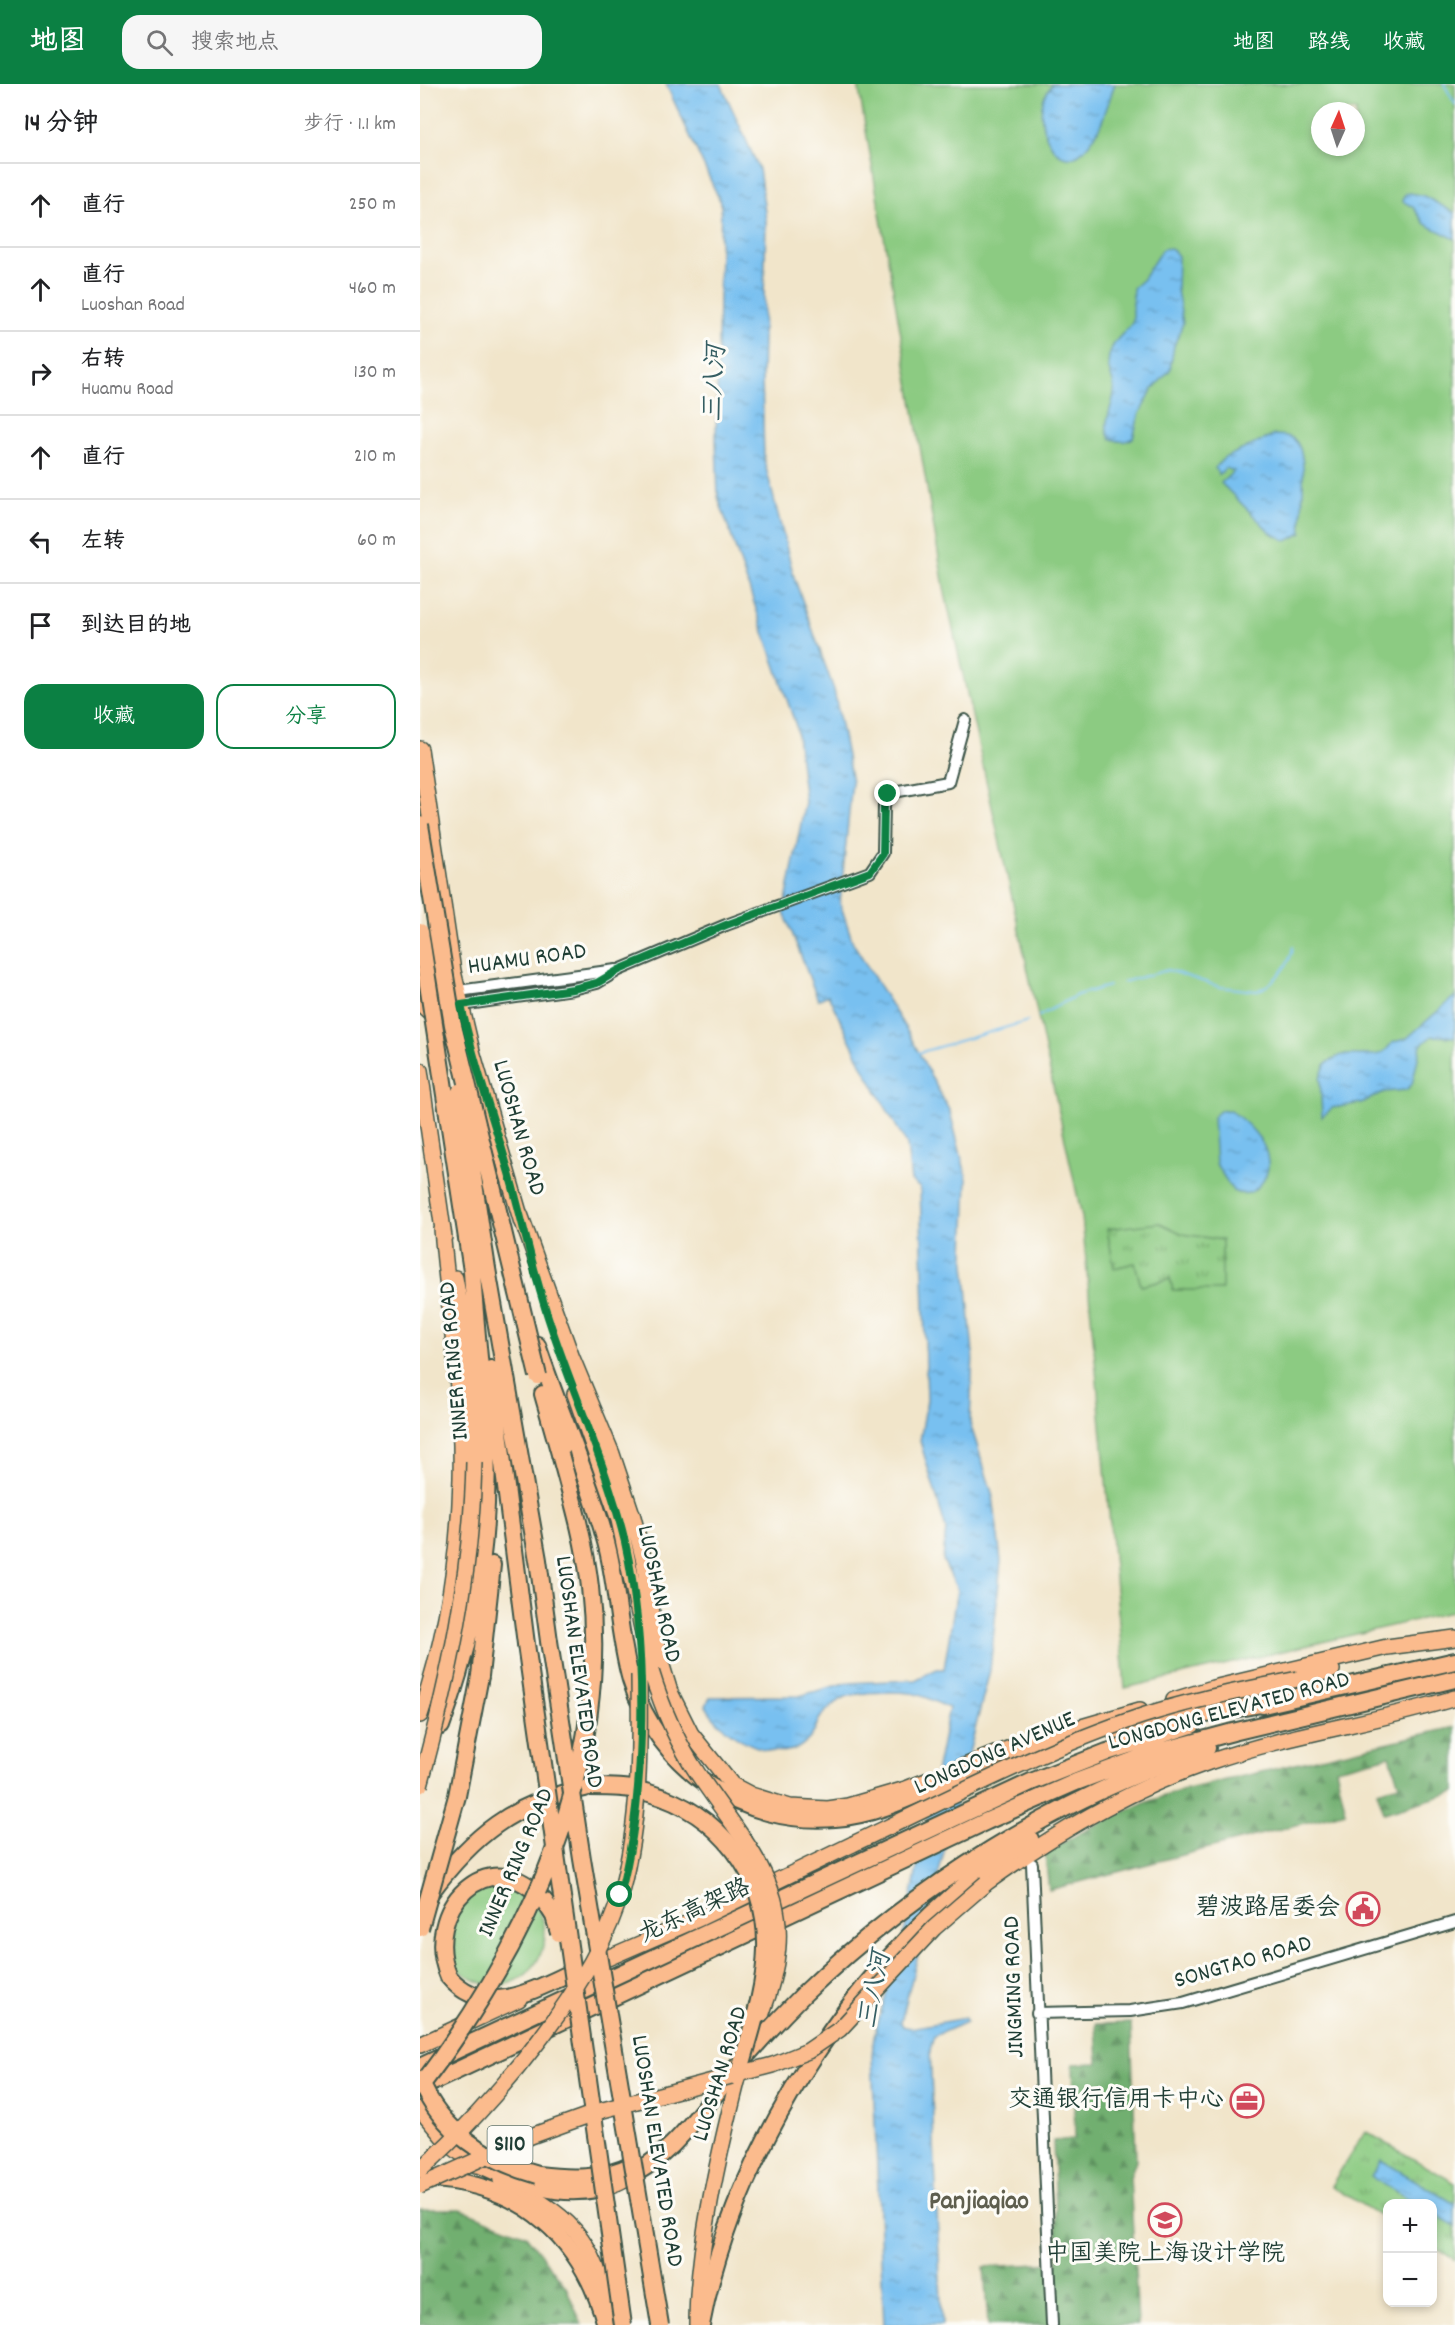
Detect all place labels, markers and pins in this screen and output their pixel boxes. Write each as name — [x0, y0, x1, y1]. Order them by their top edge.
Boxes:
public building icon: 碧波路居委会 — [1345, 1891, 1381, 1927]
place label: 碧波路居委会 — [1196, 1892, 1340, 1926]
office icon: 交通银行信用卡中心 — [1229, 2083, 1265, 2119]
place label: 交通银行信用卡中心 — [1008, 2084, 1224, 2118]
school or university icon: 中国美院上海设计学院 — [1147, 2202, 1183, 2238]
place label: 中国美院上海设计学院 — [1045, 2238, 1285, 2272]

